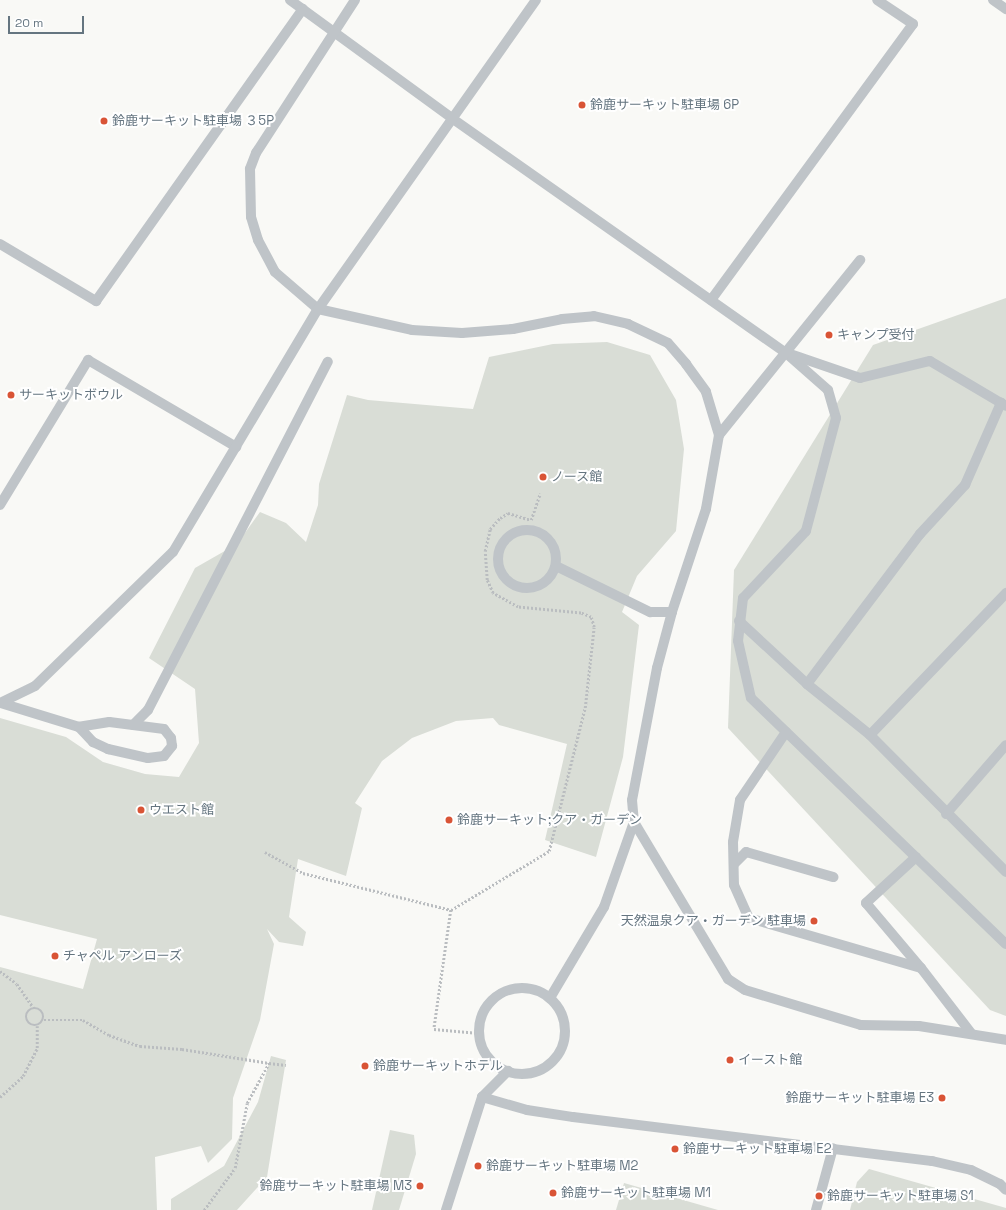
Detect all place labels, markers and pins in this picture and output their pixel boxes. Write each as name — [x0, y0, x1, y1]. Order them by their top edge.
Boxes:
place label: 鈴鹿サーキット駐車場 6P — [590, 97, 739, 113]
marker: 鈴鹿サーキット駐車場 6P — [577, 100, 587, 110]
place label: 鈴鹿サーキット駐車場 ３5P — [112, 113, 274, 129]
marker: 鈴鹿サーキット駐車場 ３5P — [99, 116, 109, 126]
place label: キャンプ受付 — [837, 327, 915, 343]
marker: キャンプ受付 — [824, 330, 834, 340]
place label: サーキットボウル — [19, 387, 123, 403]
marker: サーキットボウル — [6, 390, 16, 400]
place label: ノース館 — [551, 469, 603, 485]
marker: ノース館 — [538, 472, 548, 482]
place label: ウエスト館 — [149, 802, 214, 818]
marker: ウエスト館 — [136, 805, 146, 815]
place label: 鈴鹿サーキット;クア・ガーデン — [457, 812, 642, 828]
marker: 鈴鹿サーキット;クア・ガーデン — [444, 815, 454, 825]
place label: 天然温泉クア・ガーデン 駐車場 — [621, 913, 806, 929]
marker: 天然温泉クア・ガーデン 駐車場 — [809, 916, 819, 926]
place label: チャペル アンローズ — [63, 948, 183, 964]
marker: チャペル アンローズ — [50, 951, 60, 961]
place label: イースト館 — [738, 1052, 803, 1068]
marker: イースト館 — [725, 1055, 735, 1065]
place label: 鈴鹿サーキットホテル — [373, 1058, 503, 1074]
marker: 鈴鹿サーキットホテル — [360, 1061, 370, 1071]
place label: 鈴鹿サーキット駐車場 E3 — [785, 1090, 934, 1106]
marker: 鈴鹿サーキット駐車場 E3 — [937, 1093, 947, 1103]
place label: 鈴鹿サーキット駐車場 E2 — [683, 1141, 831, 1157]
marker: 鈴鹿サーキット駐車場 E2 — [670, 1144, 680, 1154]
place label: 鈴鹿サーキット駐車場 M2 — [486, 1158, 638, 1174]
marker: 鈴鹿サーキット駐車場 M2 — [473, 1161, 483, 1171]
place label: 鈴鹿サーキット駐車場 M3 — [260, 1178, 412, 1194]
marker: 鈴鹿サーキット駐車場 M3 — [415, 1181, 425, 1191]
place label: 鈴鹿サーキット駐車場 M1 — [561, 1185, 711, 1201]
marker: 鈴鹿サーキット駐車場 M1 — [548, 1188, 558, 1198]
place label: 鈴鹿サーキット駐車場 S1 — [827, 1188, 974, 1204]
marker: 鈴鹿サーキット駐車場 S1 — [814, 1191, 824, 1201]

